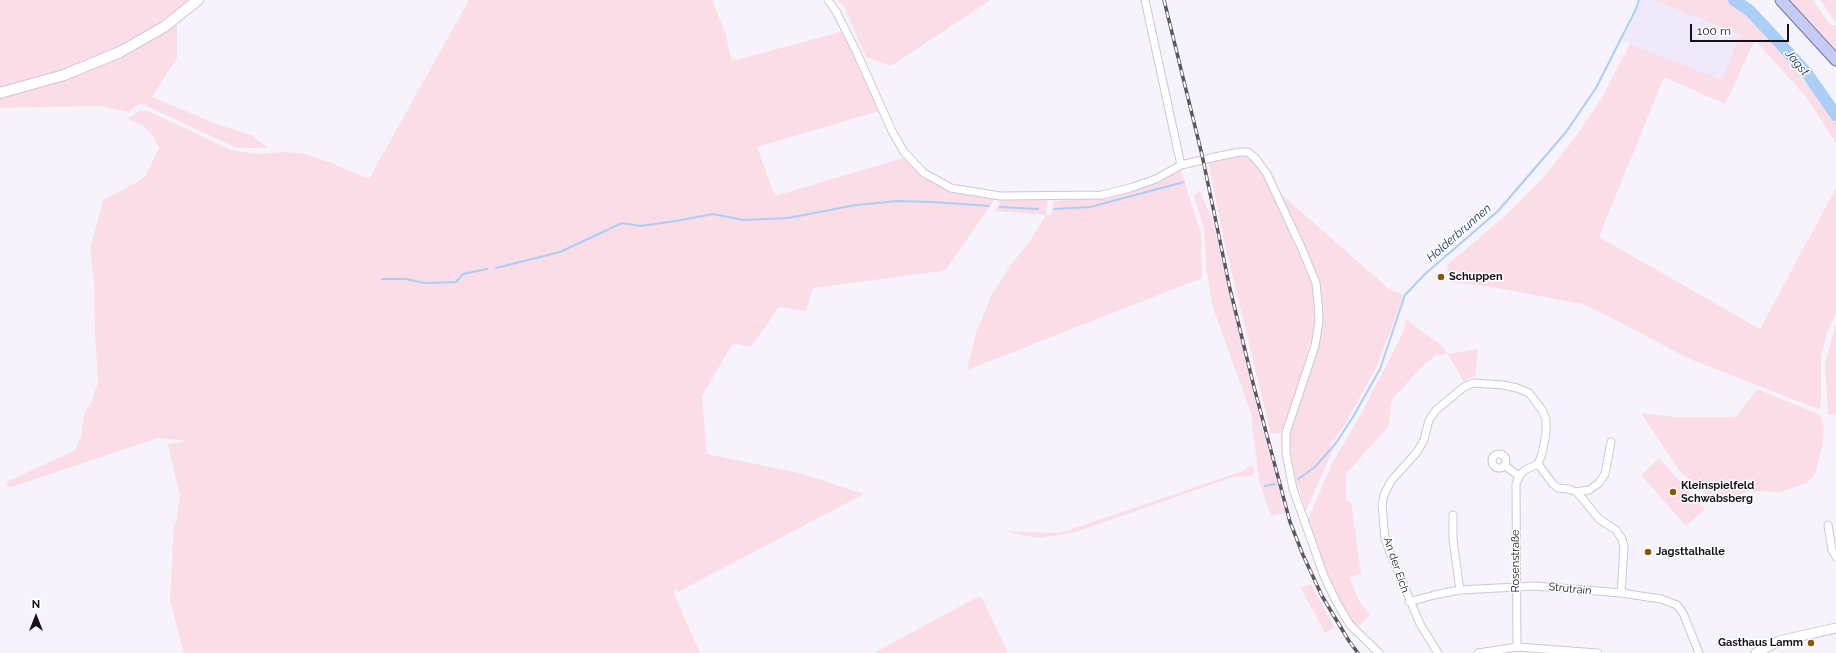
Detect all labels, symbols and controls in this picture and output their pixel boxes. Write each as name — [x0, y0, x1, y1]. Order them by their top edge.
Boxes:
scale bar — [1692, 16, 1791, 42]
text: 100 m — [1697, 24, 1731, 38]
water label: Jagst — [1782, 47, 1812, 79]
water label: Holderbrunnen — [1424, 201, 1494, 265]
place label: Schuppen — [1449, 270, 1503, 284]
marker: Schuppen — [1436, 272, 1446, 282]
place label: Kleinspielfeld Schwabsberg — [1681, 479, 1754, 505]
marker: Kleinspielfeld Schwabsberg — [1668, 487, 1678, 497]
street label: Rosenstraße — [1509, 529, 1523, 593]
street label: An der Eich — [1380, 535, 1412, 595]
place label: Jagsttalhalle — [1656, 545, 1725, 559]
marker: Jagsttalhalle — [1643, 547, 1653, 557]
street label: Strutrain — [1548, 580, 1592, 598]
north arrow — [16, 597, 56, 637]
text: N — [32, 598, 40, 611]
place label: Gasthaus Lamm — [1718, 636, 1803, 650]
marker: Gasthaus Lamm — [1806, 638, 1816, 648]

